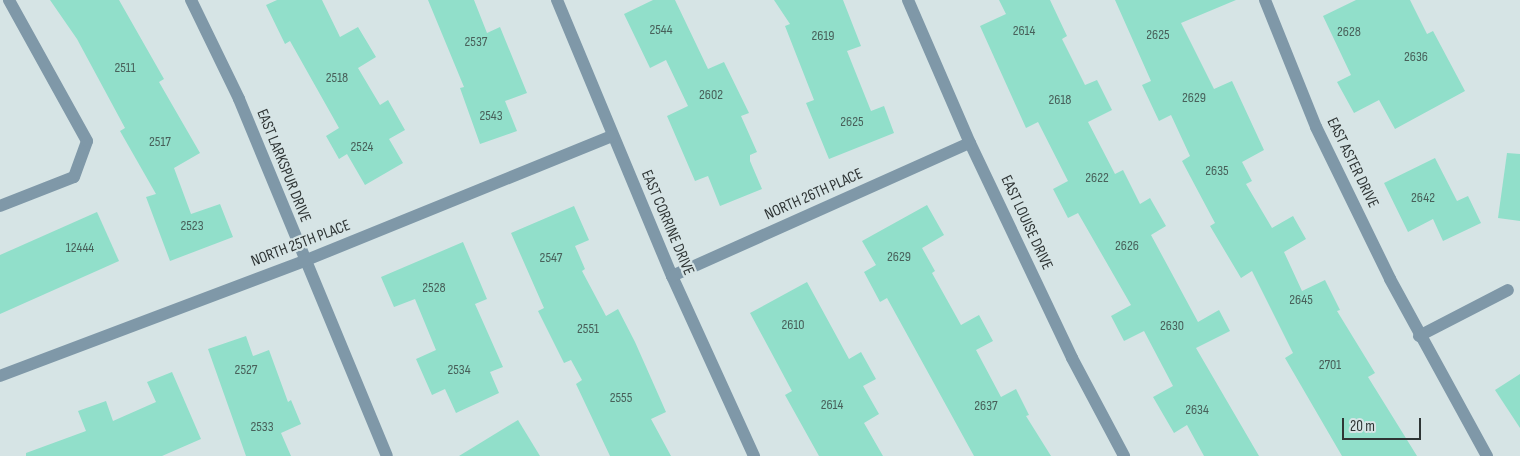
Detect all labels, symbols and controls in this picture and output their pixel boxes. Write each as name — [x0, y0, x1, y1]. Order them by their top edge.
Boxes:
house number: 2544 — [649, 22, 673, 38]
house number: 2614 — [1013, 23, 1035, 39]
house number: 2628 — [1337, 24, 1361, 40]
house number: 2625 — [1146, 27, 1170, 43]
house number: 2619 — [811, 28, 835, 44]
house number: 2537 — [465, 34, 487, 50]
house number: 2636 — [1404, 49, 1428, 65]
house number: 2511 — [114, 60, 136, 76]
house number: 2518 — [326, 70, 348, 86]
house number: 2602 — [699, 87, 723, 103]
house number: 2629 — [1182, 90, 1206, 106]
house number: 2618 — [1049, 92, 1071, 108]
street label: EAST LARKSPUR DRIVE — [252, 107, 314, 225]
house number: 2543 — [479, 108, 503, 124]
house number: 2625 — [840, 114, 864, 130]
street label: EAST ASTER DRIVE — [1322, 115, 1382, 211]
house number: 2517 — [149, 134, 171, 150]
house number: 2524 — [351, 139, 373, 155]
house number: 2635 — [1205, 163, 1229, 179]
street label: NORTH 26TH PLACE — [762, 165, 866, 225]
street label: EAST CORRINE DRIVE — [636, 168, 698, 278]
house number: 2622 — [1085, 170, 1109, 186]
street label: EAST LOUISE DRIVE — [996, 173, 1056, 273]
house number: 2642 — [1411, 190, 1435, 206]
street label: NORTH 25TH PLACE — [249, 216, 353, 272]
house number: 2523 — [180, 218, 204, 234]
house number: 2626 — [1115, 238, 1139, 254]
house number: 12444 — [66, 240, 94, 256]
house number: 2629 — [887, 249, 911, 265]
house number: 2547 — [540, 250, 562, 266]
house number: 2528 — [422, 280, 446, 296]
house number: 2645 — [1289, 292, 1313, 308]
house number: 2610 — [781, 317, 805, 333]
house number: 2630 — [1160, 318, 1184, 334]
house number: 2551 — [577, 321, 599, 337]
house number: 2701 — [1319, 357, 1341, 373]
house number: 2527 — [235, 362, 257, 378]
house number: 2534 — [447, 362, 471, 378]
house number: 2555 — [610, 390, 632, 406]
house number: 2614 — [821, 397, 843, 413]
house number: 2637 — [974, 398, 998, 414]
house number: 2634 — [1185, 402, 1209, 418]
scale bar — [1345, 408, 1424, 440]
text: 20 m — [1350, 417, 1375, 436]
house number: 2533 — [250, 419, 274, 435]

